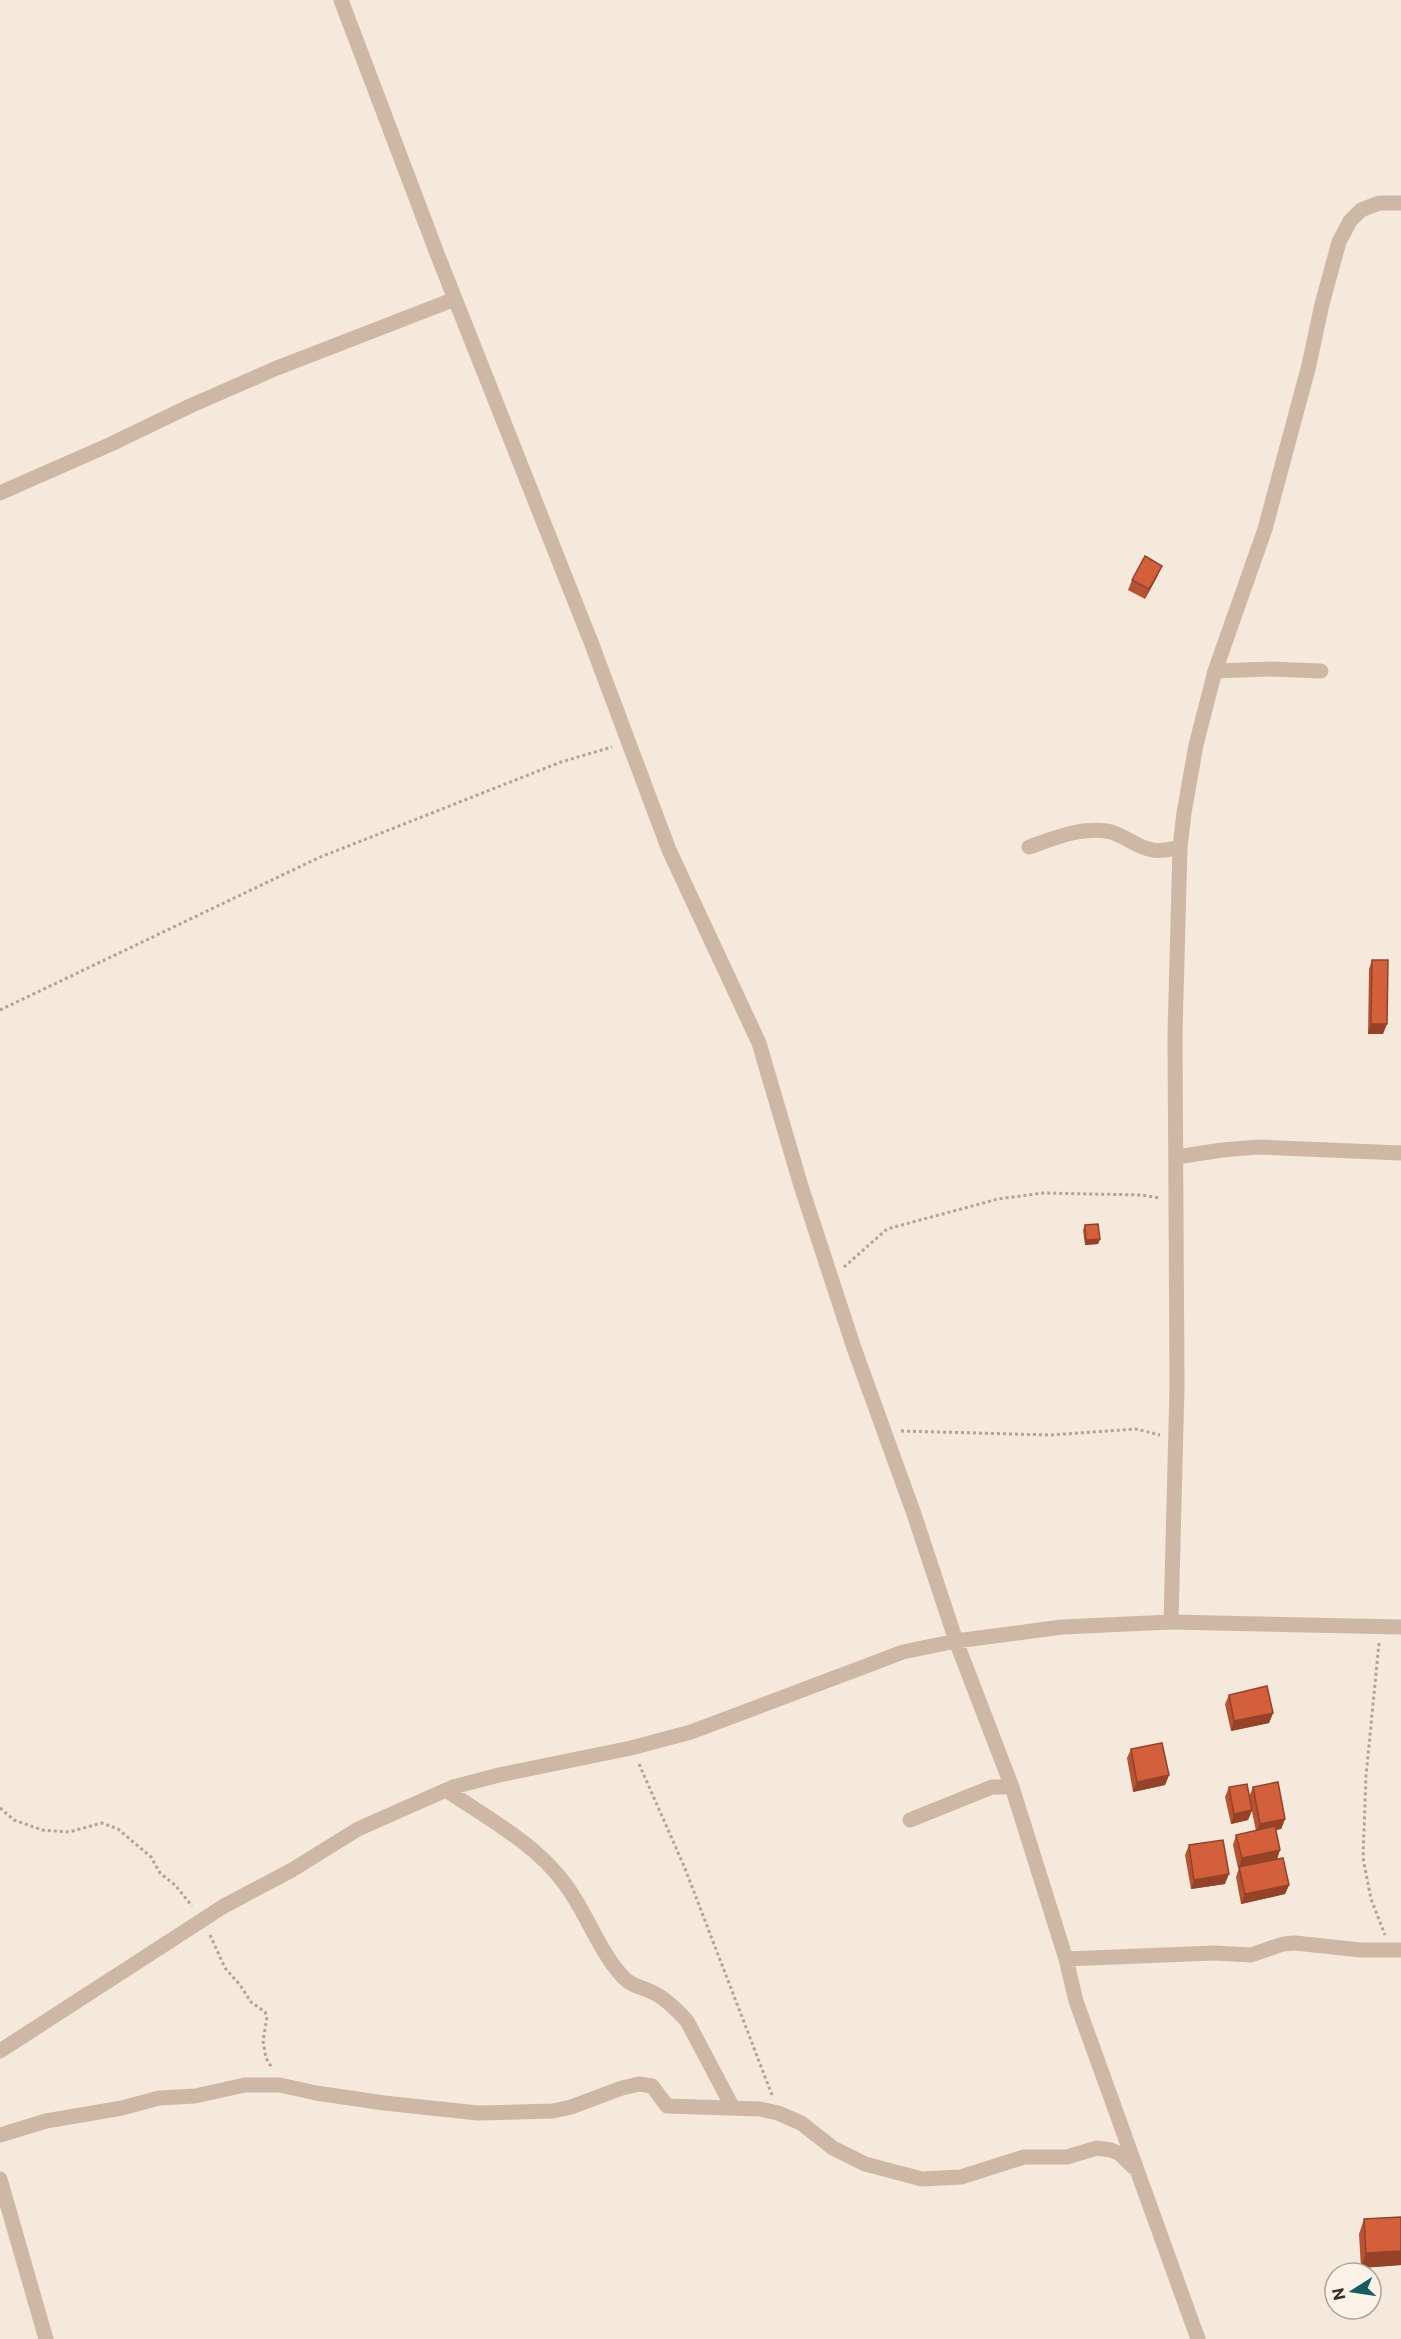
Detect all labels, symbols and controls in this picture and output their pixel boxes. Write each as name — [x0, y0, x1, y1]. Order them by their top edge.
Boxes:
north arrow — [1323, 2261, 1383, 2321]
text: N — [1327, 2286, 1348, 2302]

